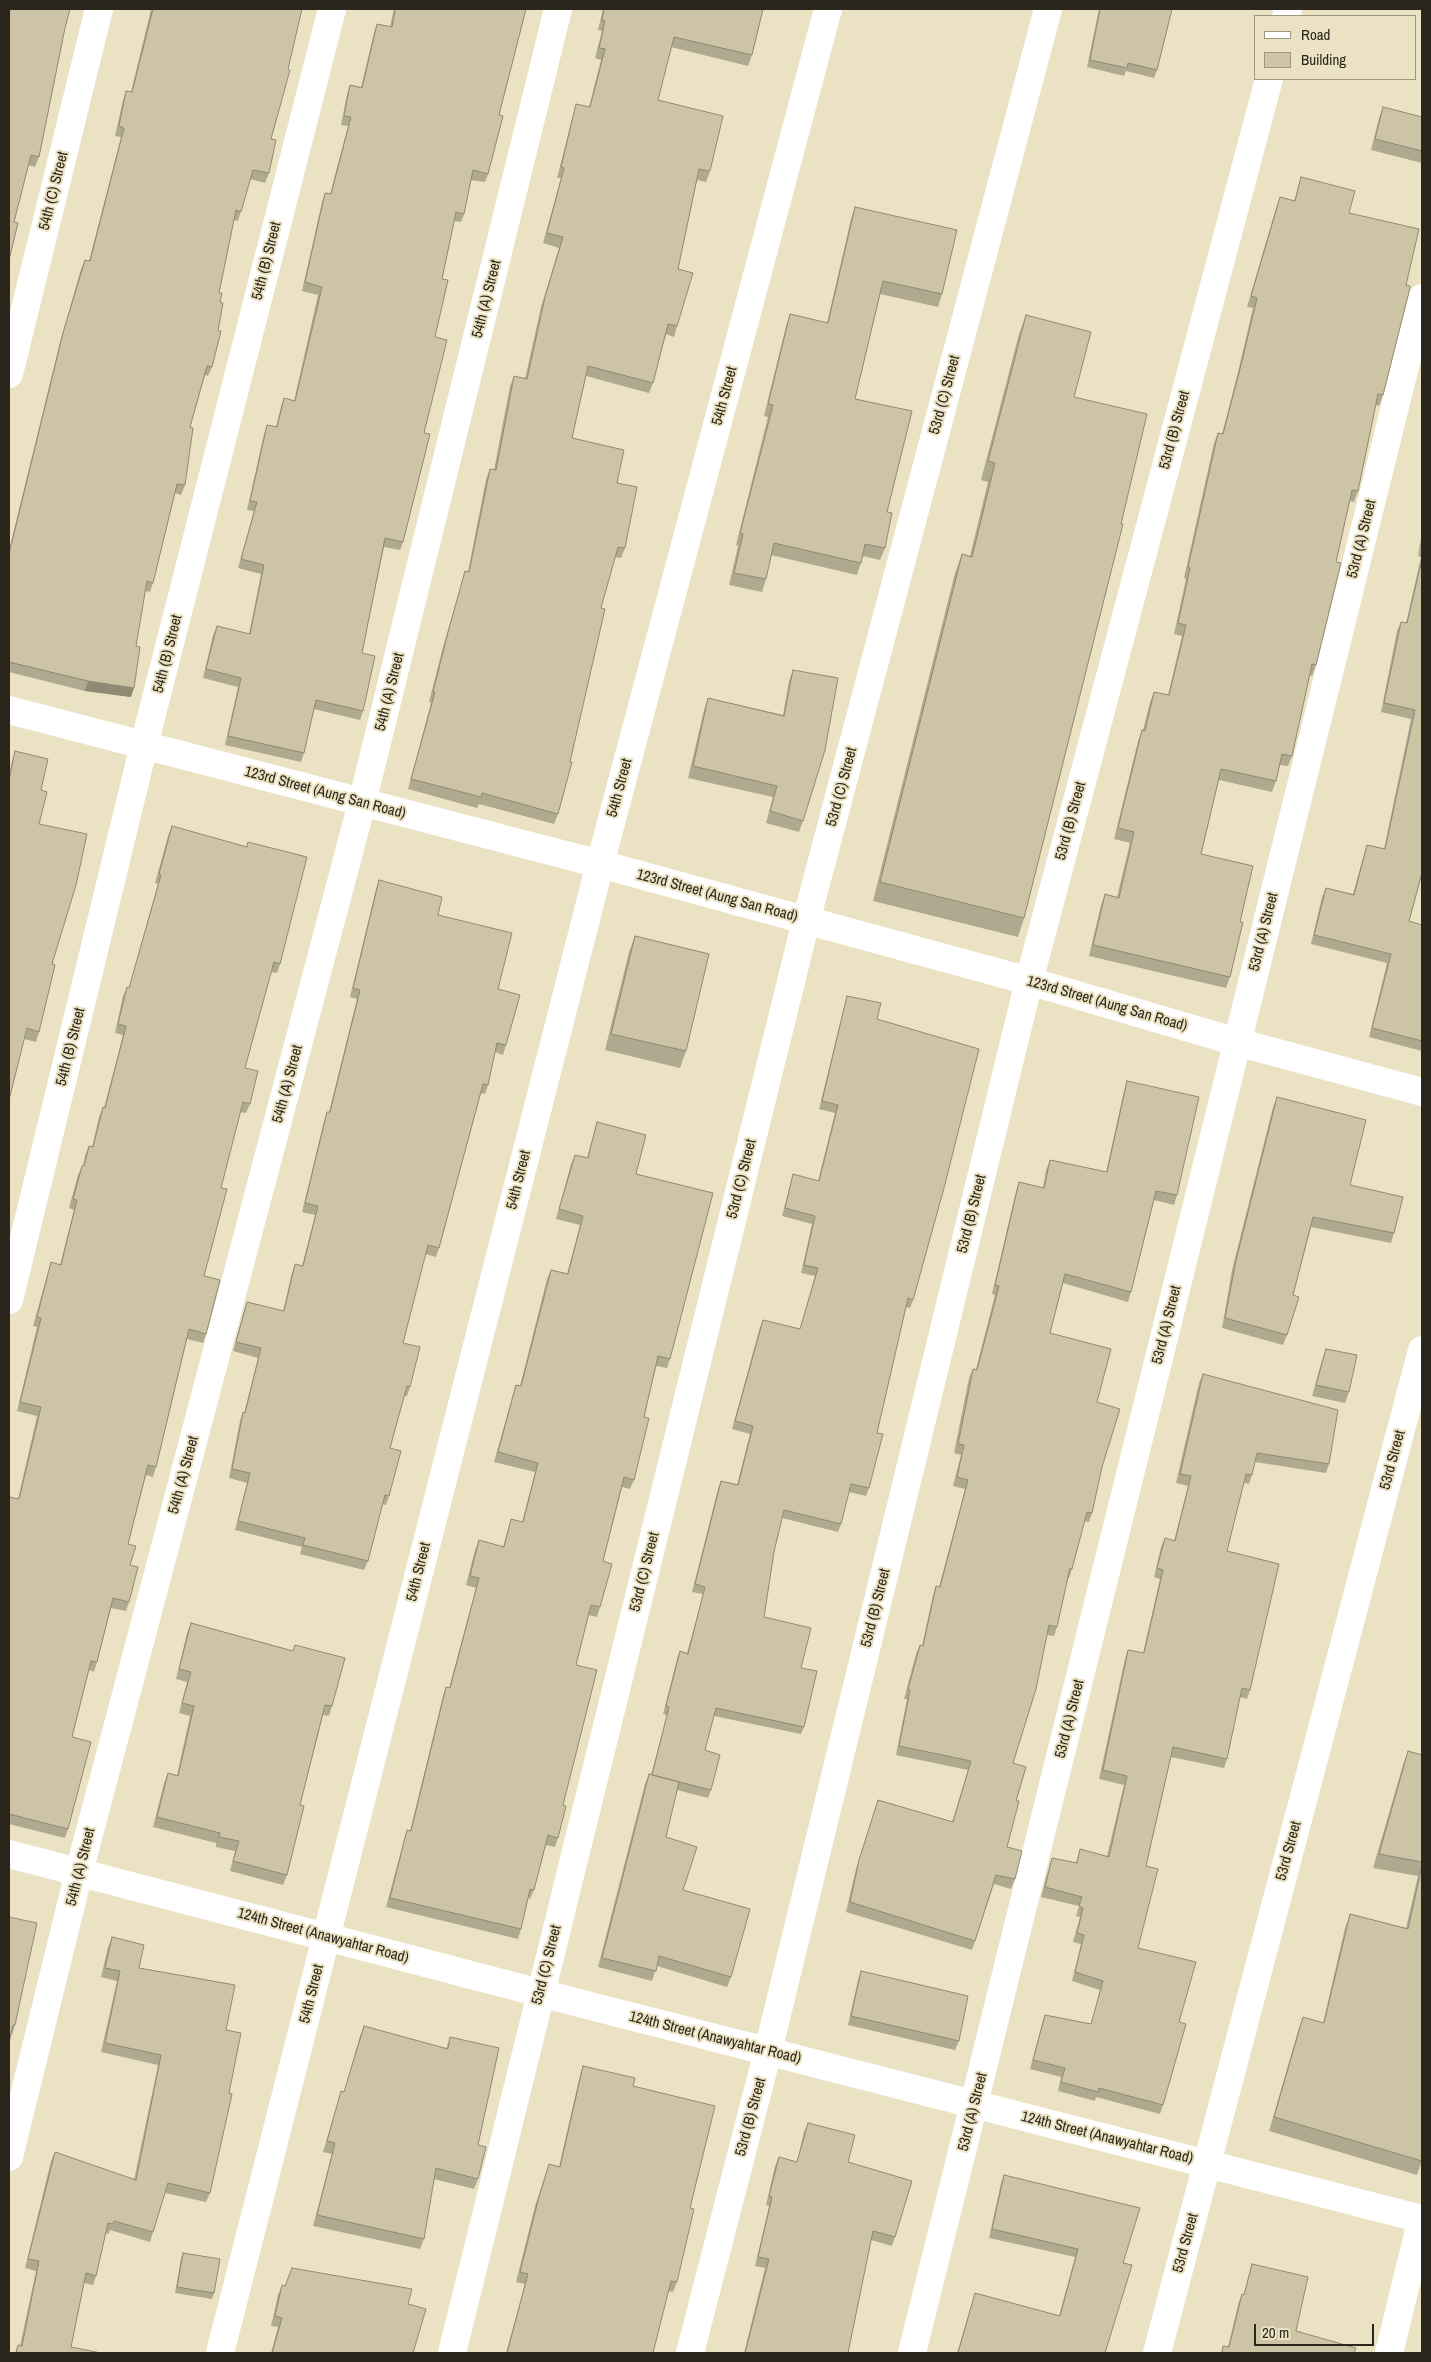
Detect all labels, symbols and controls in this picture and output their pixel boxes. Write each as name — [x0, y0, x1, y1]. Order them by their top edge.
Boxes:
legend — [1254, 15, 1416, 80]
text: Road — [1301, 24, 1330, 45]
text: Building — [1301, 49, 1346, 70]
street label: 54th (C) Street — [36, 150, 72, 232]
street label: 54th (B) Street — [249, 220, 285, 302]
street label: 54th (A) Street — [469, 258, 505, 340]
street label: 53rd (C) Street — [926, 353, 964, 437]
street label: 54th Street — [709, 365, 741, 427]
street label: 53rd (B) Street — [1156, 389, 1194, 471]
street label: 53rd (A) Street — [1344, 498, 1380, 580]
street label: 54th (B) Street — [150, 613, 186, 695]
street label: 54th (A) Street — [372, 651, 408, 733]
street label: 53rd (C) Street — [823, 745, 861, 829]
street label: 54th Street — [604, 757, 636, 819]
street label: 123rd Street (Aung San Road) — [242, 763, 408, 823]
street label: 53rd (B) Street — [1052, 780, 1090, 862]
street label: 123rd Street (Aung San Road) — [634, 866, 800, 926]
street label: 53rd (A) Street — [1246, 891, 1282, 973]
street label: 123rd Street (Aung San Road) — [1025, 972, 1189, 1036]
street label: 54th (B) Street — [53, 1006, 89, 1088]
street label: 54th (A) Street — [269, 1043, 307, 1125]
street label: 53rd (C) Street — [723, 1137, 761, 1221]
street label: 54th Street — [503, 1149, 535, 1211]
street label: 53rd (B) Street — [954, 1173, 990, 1255]
street label: 53rd (A) Street — [1149, 1284, 1185, 1366]
street label: 53rd Street — [1376, 1428, 1410, 1492]
street label: 54th (A) Street — [165, 1434, 203, 1516]
street label: 53rd (C) Street — [626, 1530, 664, 1614]
street label: 54th Street — [403, 1541, 435, 1603]
street label: 53rd (B) Street — [858, 1567, 894, 1649]
street label: 53rd (A) Street — [1052, 1678, 1088, 1760]
street label: 53rd Street — [1272, 1819, 1306, 1883]
street label: 54th (A) Street — [63, 1826, 99, 1908]
street label: 124th Street (Anawyahtar Road) — [235, 1904, 411, 1968]
street label: 53rd (C) Street — [528, 1923, 566, 2007]
street label: 54th Street — [296, 1963, 328, 2025]
street label: 124th Street (Anawyahtar Road) — [627, 2008, 803, 2068]
street label: 53rd (A) Street — [955, 2071, 991, 2153]
street label: 53rd (B) Street — [732, 2076, 770, 2158]
street label: 124th Street (Anawyahtar Road) — [1019, 2108, 1195, 2168]
street label: 53rd Street — [1169, 2211, 1203, 2275]
scale bar — [1256, 2314, 1376, 2346]
text: 20 m — [1262, 2322, 1289, 2343]

